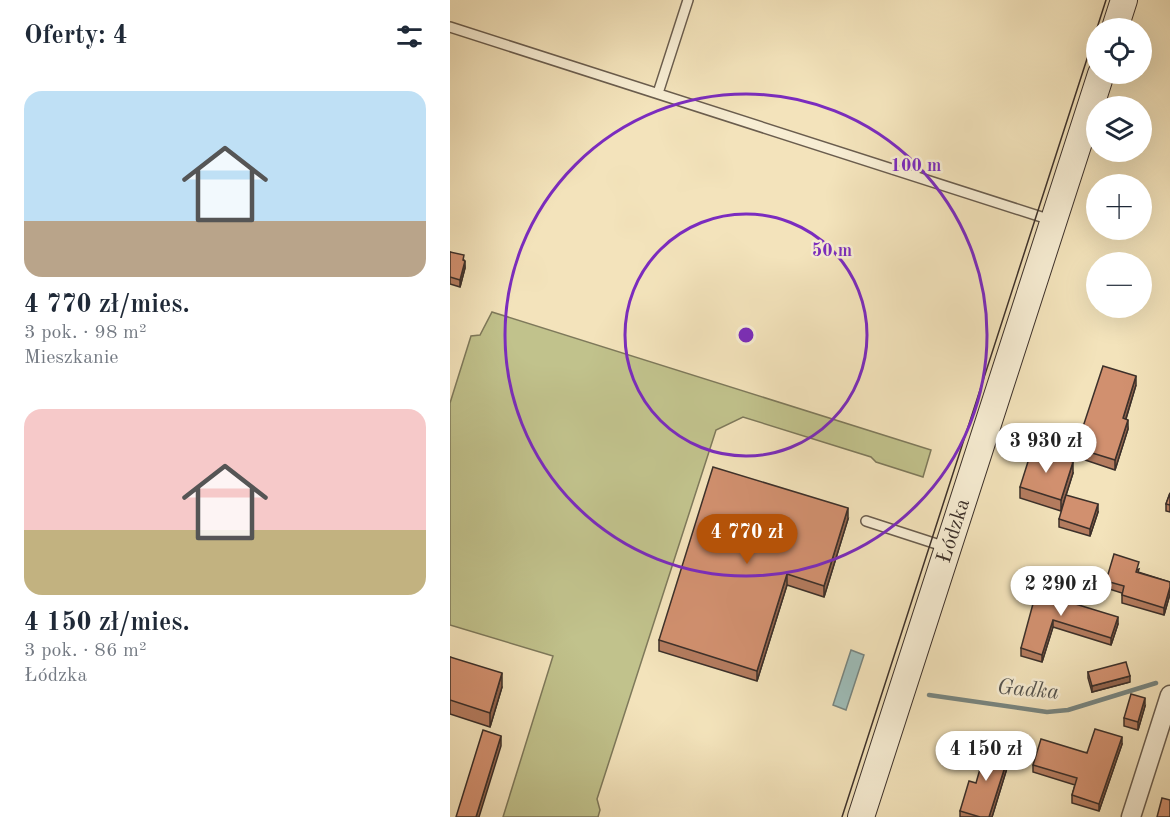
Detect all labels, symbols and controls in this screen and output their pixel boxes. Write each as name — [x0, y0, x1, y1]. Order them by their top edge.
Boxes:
map controls — [1086, 18, 1152, 318]
button: locate — [1086, 18, 1152, 84]
icon: filters — [393, 20, 426, 53]
text: Oferty: 4 — [24, 23, 128, 49]
button: layers — [1086, 96, 1152, 162]
icon: home — [171, 130, 279, 238]
text: 100 m — [891, 157, 941, 175]
button: + — [1086, 174, 1152, 240]
text: 50 m — [812, 242, 852, 260]
button: − — [1086, 252, 1152, 318]
text: 4 770 zł/mies. — [24, 292, 190, 318]
text: 3 pok. · 98 m² — [24, 323, 147, 343]
centre of rings — [736, 325, 756, 345]
text: Mieszkanie — [24, 348, 119, 368]
pin: 3 930 zł — [984, 423, 1108, 474]
text: 3 930 zł — [1010, 432, 1082, 452]
icon: home — [171, 448, 279, 556]
street label: Łódzka — [934, 496, 974, 566]
pin: 4 770 zł — [685, 514, 809, 565]
text: 4 770 zł — [711, 523, 783, 543]
pin: 2 290 zł — [999, 566, 1123, 617]
text: 2 290 zł — [1025, 575, 1097, 595]
text: 4 150 zł/mies. — [24, 610, 190, 636]
text: 3 pok. · 86 m² — [24, 641, 147, 661]
text: Łódzka — [24, 666, 87, 686]
water label: Gadka — [996, 676, 1060, 704]
pin: 4 150 zł — [924, 731, 1048, 782]
text: 4 150 zł — [950, 740, 1022, 760]

